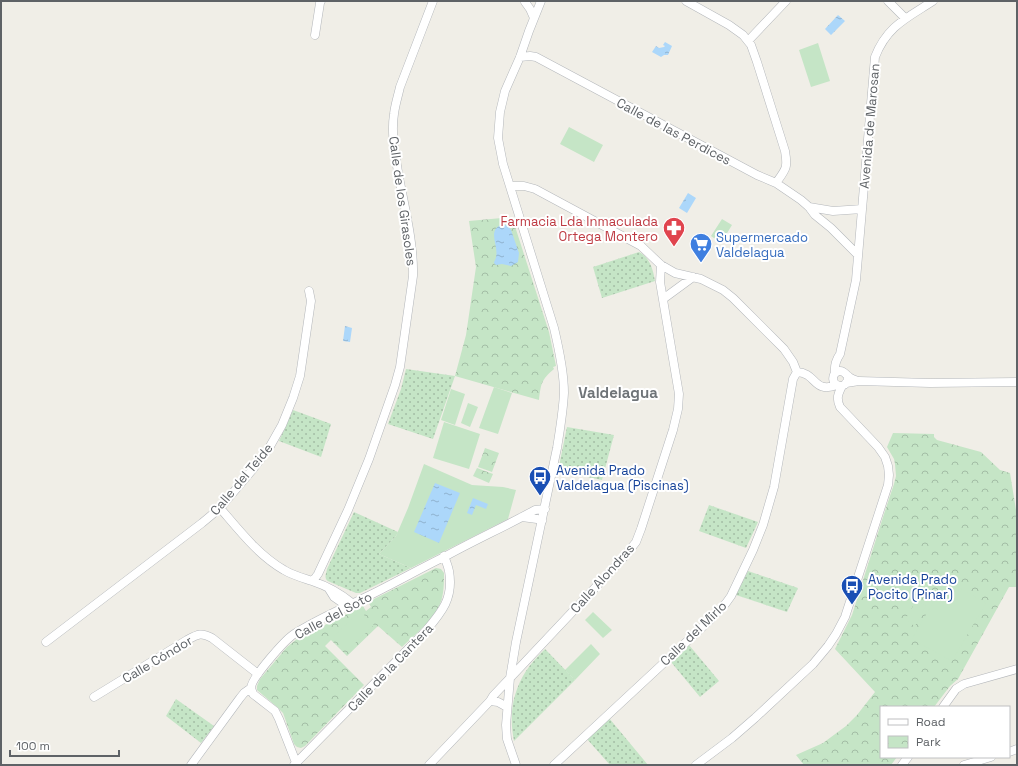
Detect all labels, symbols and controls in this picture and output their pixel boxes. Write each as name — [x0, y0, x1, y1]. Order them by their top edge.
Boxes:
street label: Avenida de Marosan — [856, 63, 883, 189]
street label: Calle de las Perdices — [614, 94, 734, 169]
street label: Calle de los Girasoles — [385, 135, 420, 267]
place label: Farmacia Lda Inmaculada Ortega Montero — [501, 213, 659, 245]
pharmacy icon: Farmacia Lda Inmaculada Ortega Montero — [661, 215, 687, 248]
place label: Supermercado Valdelagua — [716, 229, 808, 261]
supermarket icon: Supermercado Valdelagua — [688, 231, 714, 264]
district label: Valdelagua — [578, 383, 658, 402]
street label: Calle del Teide — [206, 440, 276, 519]
place label: Avenida Prado Valdelagua (Piscinas) — [556, 462, 689, 494]
bus stop icon: Avenida Prado Valdelagua (Piscinas) — [527, 464, 553, 497]
street label: Calle Alondras — [567, 540, 638, 617]
place label: Avenida Prado Pocito (Pinar) — [868, 571, 957, 603]
bus stop icon: Avenida Prado Pocito (Pinar) — [839, 573, 865, 606]
street label: Calle del Soto — [292, 588, 375, 643]
street label: Calle del Mirlo — [656, 597, 730, 669]
street label: Calle de la Cantera — [344, 619, 437, 715]
street label: Calle Cóndor — [119, 632, 196, 687]
legend — [880, 706, 1010, 758]
text: Road — [916, 714, 945, 730]
scale bar — [10, 732, 119, 758]
text: Park — [916, 734, 941, 750]
text: 100 m — [16, 738, 50, 754]

